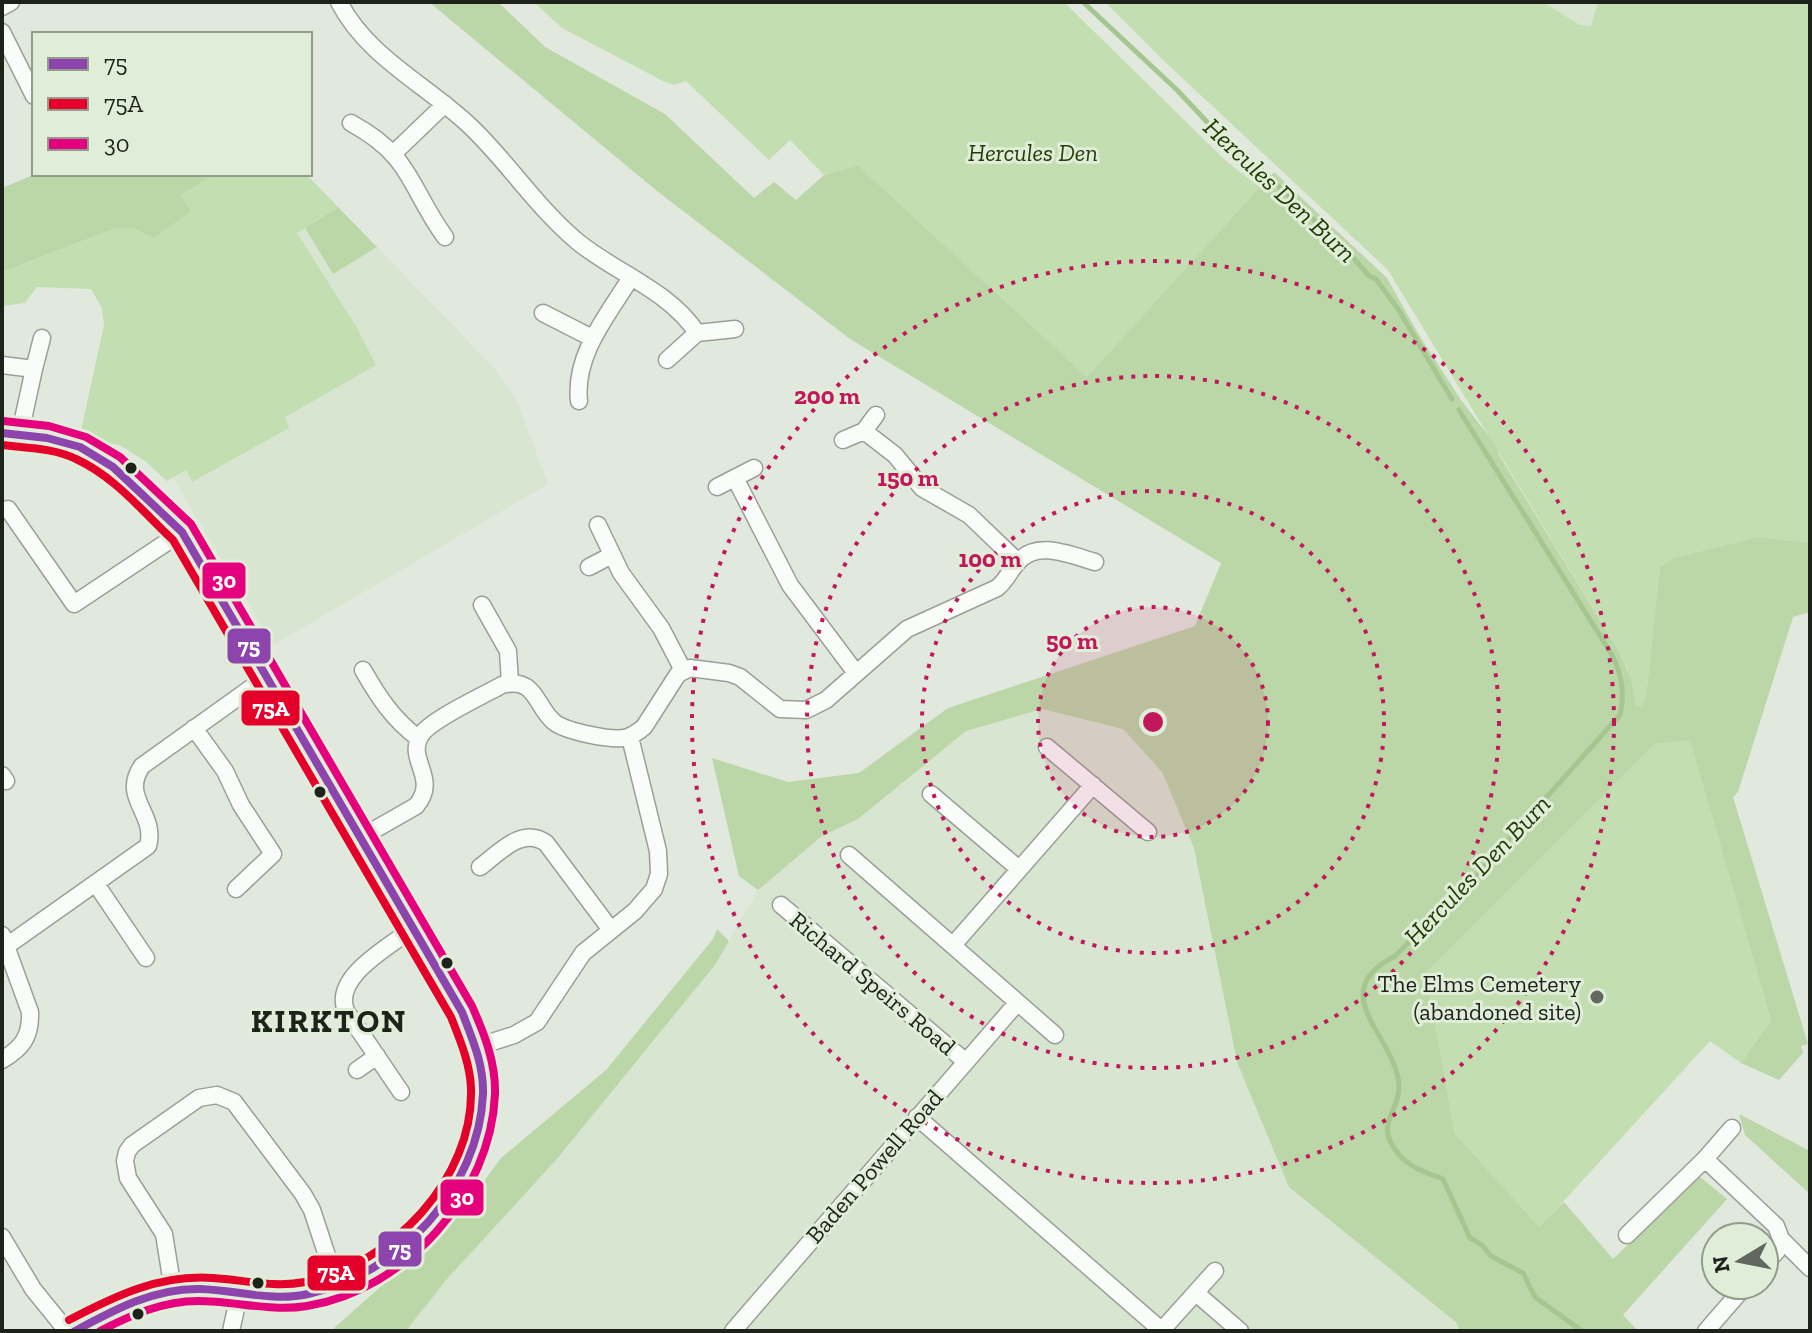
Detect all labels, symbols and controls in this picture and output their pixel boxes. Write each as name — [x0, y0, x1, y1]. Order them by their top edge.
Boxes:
legend — [32, 32, 312, 176]
text: 75 — [104, 49, 128, 78]
text: 75A — [104, 89, 144, 118]
water label: Hercules Den Burn — [1197, 111, 1363, 269]
text: 30 — [104, 129, 130, 158]
park label: Hercules Den — [968, 138, 1098, 167]
text: 200 m — [794, 381, 860, 410]
unlabelled marker — [123, 460, 139, 476]
text: 150 m — [877, 463, 939, 492]
text: 100 m — [959, 544, 1021, 573]
line badge: 30 — [201, 561, 247, 600]
text: 30 — [212, 567, 236, 594]
text: 50 m — [1046, 626, 1098, 655]
line badge: 75 — [226, 627, 272, 665]
text: 75 — [238, 633, 260, 660]
line badge: 75A — [240, 689, 301, 727]
text: 75A — [252, 695, 291, 722]
centre of rings — [1139, 708, 1167, 736]
unlabelled marker — [312, 784, 328, 800]
water label: Hercules Den Burn — [1397, 788, 1557, 952]
street label: Richard Speirs Road — [784, 905, 962, 1061]
unlabelled marker — [439, 955, 455, 971]
place label: The Elms Cemetery (abandoned site) — [1377, 969, 1582, 1026]
marker: The Elms Cemetery (abandoned site) — [1588, 988, 1606, 1006]
district label: KIRKTON — [251, 1002, 407, 1040]
street label: Baden Powell Road — [799, 1083, 949, 1249]
line badge: 30 — [439, 1178, 485, 1217]
text: 30 — [450, 1184, 474, 1211]
north arrow — [1700, 1221, 1780, 1301]
line badge: 75 — [377, 1230, 423, 1268]
text: 75 — [389, 1236, 411, 1263]
line badge: 75A — [306, 1254, 367, 1292]
text: N — [1706, 1254, 1736, 1275]
text: 75A — [317, 1259, 356, 1286]
unlabelled marker — [250, 1275, 266, 1291]
unlabelled marker — [130, 1306, 146, 1322]

